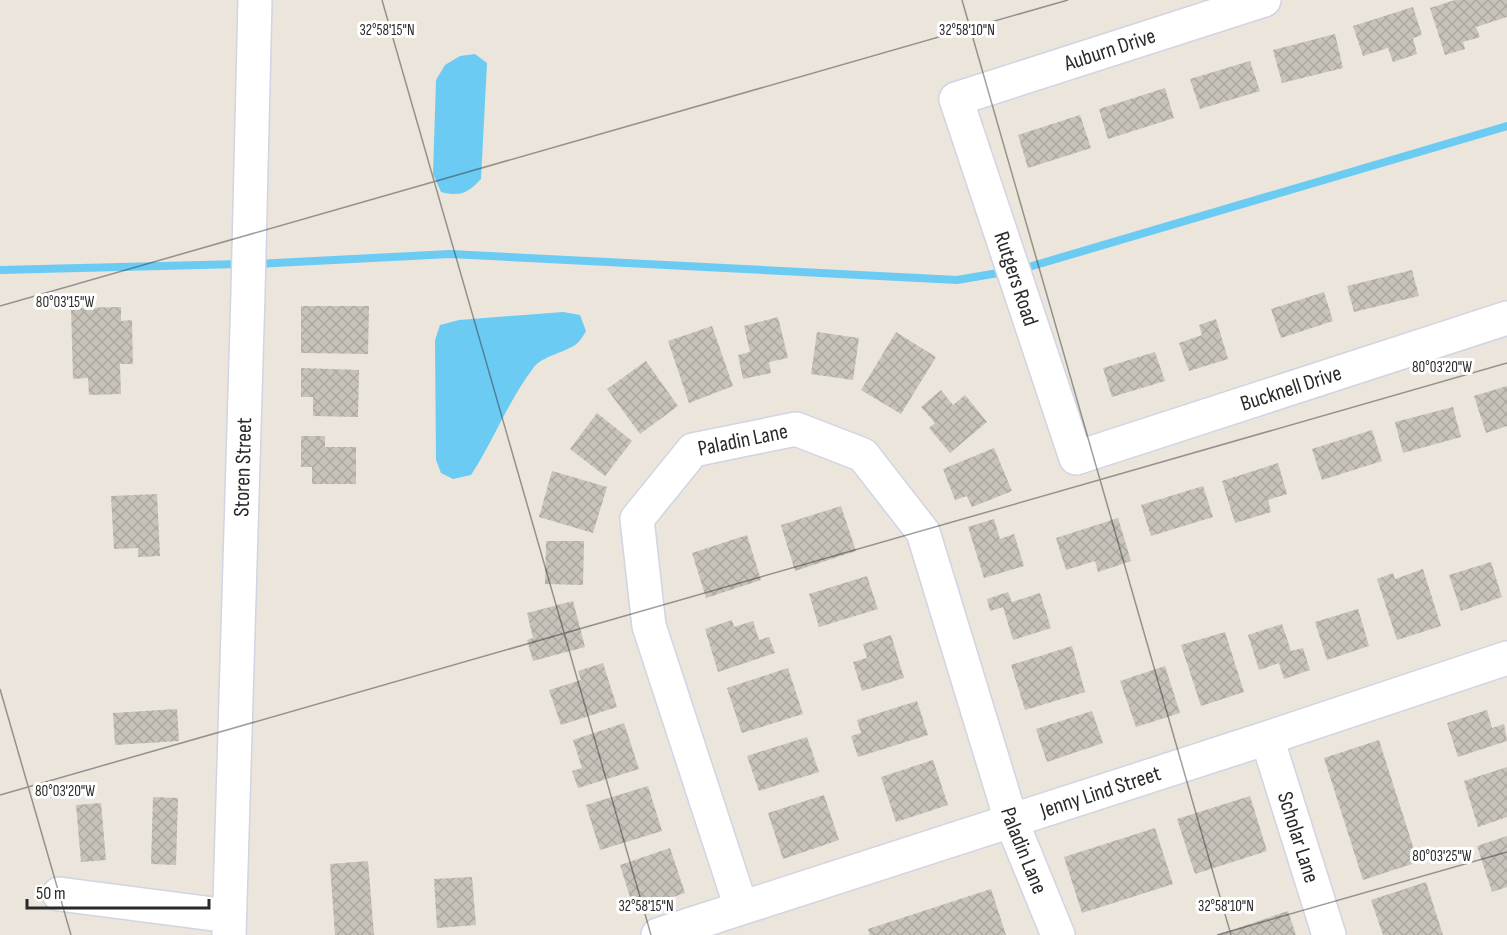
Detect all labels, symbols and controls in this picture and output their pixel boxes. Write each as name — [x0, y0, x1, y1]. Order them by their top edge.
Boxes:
text: 32°58'15"N — [359, 21, 415, 40]
text: 32°58'10"N — [939, 21, 995, 40]
street label: Auburn Drive — [1060, 23, 1159, 78]
street label: Rutgers Road — [988, 228, 1044, 329]
text: 80°03'15"W — [36, 293, 94, 312]
text: 80°03'20"W — [1412, 358, 1472, 377]
street label: Bucknell Drive — [1237, 359, 1345, 417]
street label: Storen Street — [228, 417, 258, 517]
street label: Paladin Lane — [695, 418, 790, 462]
street label: Jenny Lind Street — [1036, 760, 1164, 824]
text: 80°03'20"W — [35, 782, 95, 801]
street label: Scholar Lane — [1271, 788, 1325, 886]
street label: Paladin Lane — [994, 804, 1053, 898]
text: 80°03'25"W — [1412, 847, 1472, 866]
scale bar — [27, 872, 208, 910]
text: 50 m — [36, 883, 66, 904]
text: 32°58'15"N — [618, 897, 674, 916]
text: 32°58'10"N — [1198, 897, 1254, 916]

